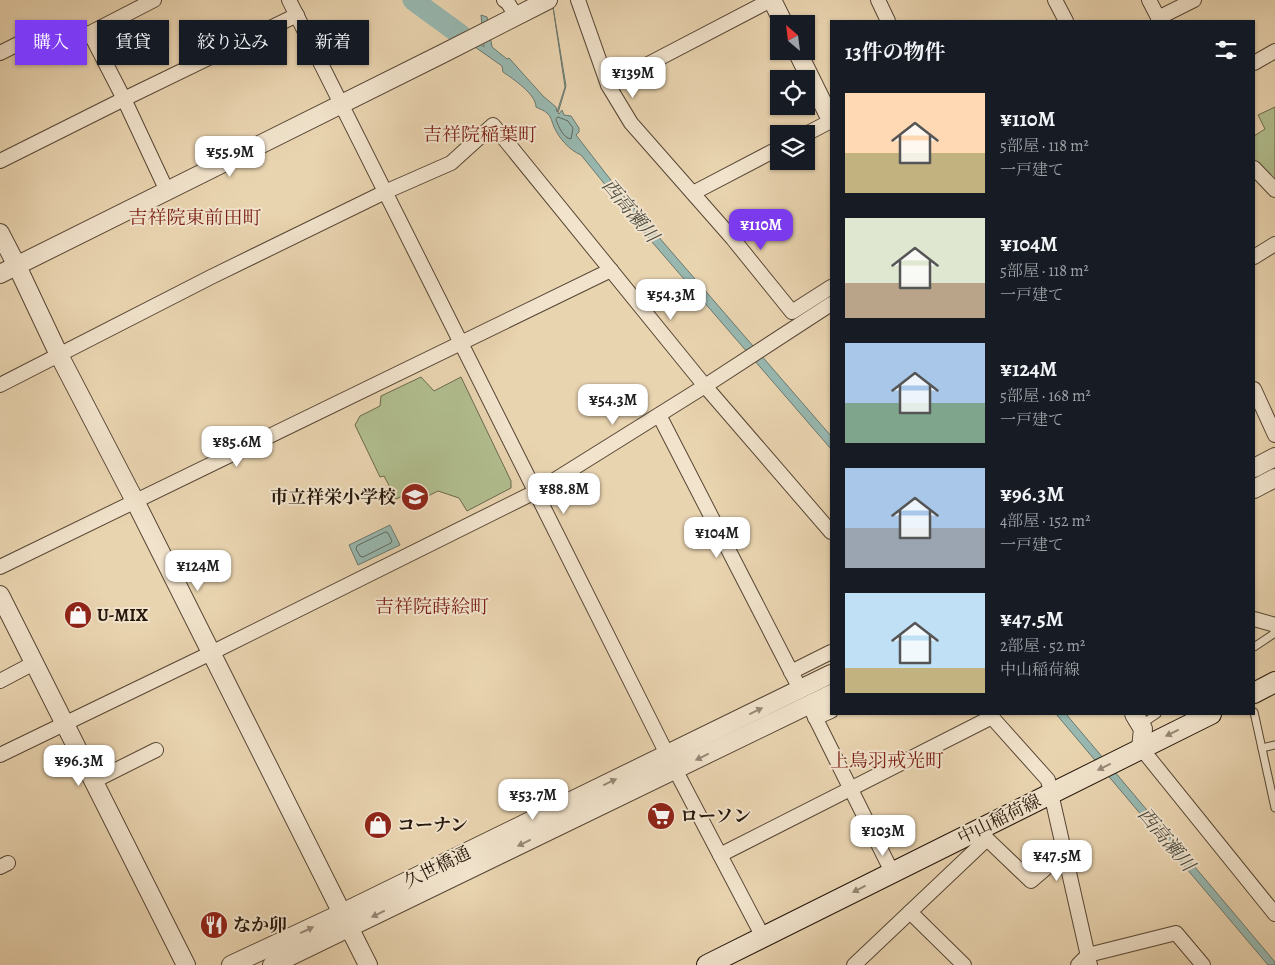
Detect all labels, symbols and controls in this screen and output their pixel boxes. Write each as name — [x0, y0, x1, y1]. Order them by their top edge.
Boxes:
north arrow — [770, 15, 815, 60]
map controls — [770, 15, 815, 170]
chip: 購入 — [15, 20, 87, 65]
chip: 賃貸 — [97, 20, 169, 65]
chip: 絞り込み — [179, 20, 287, 65]
chip: 新着 — [297, 20, 369, 65]
icon: filters — [1212, 36, 1240, 64]
text: 13件の物件 — [845, 38, 946, 66]
pin: ¥139M — [598, 56, 668, 99]
text: ¥139M — [612, 62, 654, 84]
button: locate — [770, 70, 815, 115]
text: ¥110M — [1000, 105, 1055, 133]
icon: home — [885, 113, 945, 173]
district label: 吉祥院稲葉町 — [423, 122, 537, 148]
button: layers — [770, 125, 815, 170]
text: 5部屋 · 118 m² — [1000, 135, 1089, 157]
pin: ¥55.9M — [189, 136, 271, 178]
text: ¥55.9M — [206, 141, 254, 163]
text: 一戸建て — [1000, 159, 1064, 181]
water label: 西高瀬川 — [596, 173, 666, 250]
district label: 吉祥院東前田町 — [128, 205, 262, 231]
pin: ¥110M — [726, 208, 796, 251]
text: ¥110M — [740, 214, 782, 236]
text: ¥104M — [1000, 230, 1058, 258]
icon: home — [885, 238, 945, 298]
text: 5部屋 · 118 m² — [1000, 260, 1089, 282]
pin: ¥54.3M — [630, 278, 712, 321]
text: ¥54.3M — [647, 284, 695, 306]
text: 一戸建て — [1000, 284, 1064, 306]
text: ¥124M — [1000, 355, 1057, 383]
icon: home — [885, 363, 945, 423]
pin: ¥54.3M — [572, 384, 654, 426]
text: 5部屋 · 168 m² — [1000, 385, 1091, 407]
text: ¥54.3M — [589, 389, 637, 411]
text: 一戸建て — [1000, 409, 1064, 431]
pin: ¥85.6M — [196, 426, 278, 468]
text: ¥85.6M — [212, 431, 262, 453]
pin: ¥88.8M — [523, 472, 605, 515]
text: ¥88.8M — [539, 478, 589, 500]
text: ¥96.3M — [1000, 480, 1064, 508]
school or university icon: 市立祥栄小学校 — [400, 482, 430, 512]
place label: 市立祥栄小学校 — [270, 485, 396, 509]
icon: home — [885, 488, 945, 548]
text: 4部屋 · 152 m² — [1000, 510, 1090, 532]
pin: ¥104M — [682, 516, 752, 559]
text: ¥104M — [695, 522, 739, 544]
text: 一戸建て — [1000, 534, 1064, 556]
pin: ¥124M — [163, 550, 233, 592]
text: ¥124M — [176, 555, 220, 577]
district label: 吉祥院蒔絵町 — [375, 594, 489, 620]
shop icon: U-MIX — [63, 600, 93, 630]
place label: U-MIX — [97, 603, 149, 627]
text: ¥47.5M — [1000, 605, 1063, 633]
icon: home — [885, 613, 945, 673]
text: 2部屋 · 52 m² — [1000, 635, 1085, 657]
text: 中山稲荷線 — [1000, 659, 1080, 681]
one-way arrow — [749, 707, 763, 715]
one-way arrow — [1165, 729, 1179, 737]
pin: ¥96.3M — [38, 744, 120, 787]
district label: 上鳥羽戒光町 — [830, 748, 944, 774]
text: ¥96.3M — [55, 750, 103, 772]
one-way arrow — [695, 753, 709, 761]
one-way arrow — [1097, 763, 1111, 771]
pin: ¥53.7M — [492, 778, 574, 821]
one-way arrow — [603, 778, 617, 786]
text: ¥53.7M — [509, 784, 557, 806]
street label: 中山稲荷線 — [953, 788, 1045, 850]
supermarket icon: ローソン — [646, 801, 676, 831]
water label: 西高瀬川 — [1132, 802, 1202, 879]
place label: ローソン — [680, 804, 751, 828]
shop icon: コーナン — [363, 810, 393, 840]
place label: コーナン — [397, 813, 468, 837]
pin: ¥103M — [848, 814, 918, 857]
text: ¥103M — [861, 820, 905, 842]
one-way arrow — [517, 839, 531, 847]
street label: 久世橋通 — [399, 840, 475, 894]
pin: ¥47.5M — [1016, 840, 1098, 882]
text: ¥47.5M — [1033, 845, 1081, 867]
one-way arrow — [852, 885, 866, 893]
restaurant icon: なか卯 — [199, 910, 229, 940]
one-way arrow — [371, 910, 385, 918]
place label: なか卯 — [233, 913, 287, 937]
one-way arrow — [300, 925, 314, 933]

